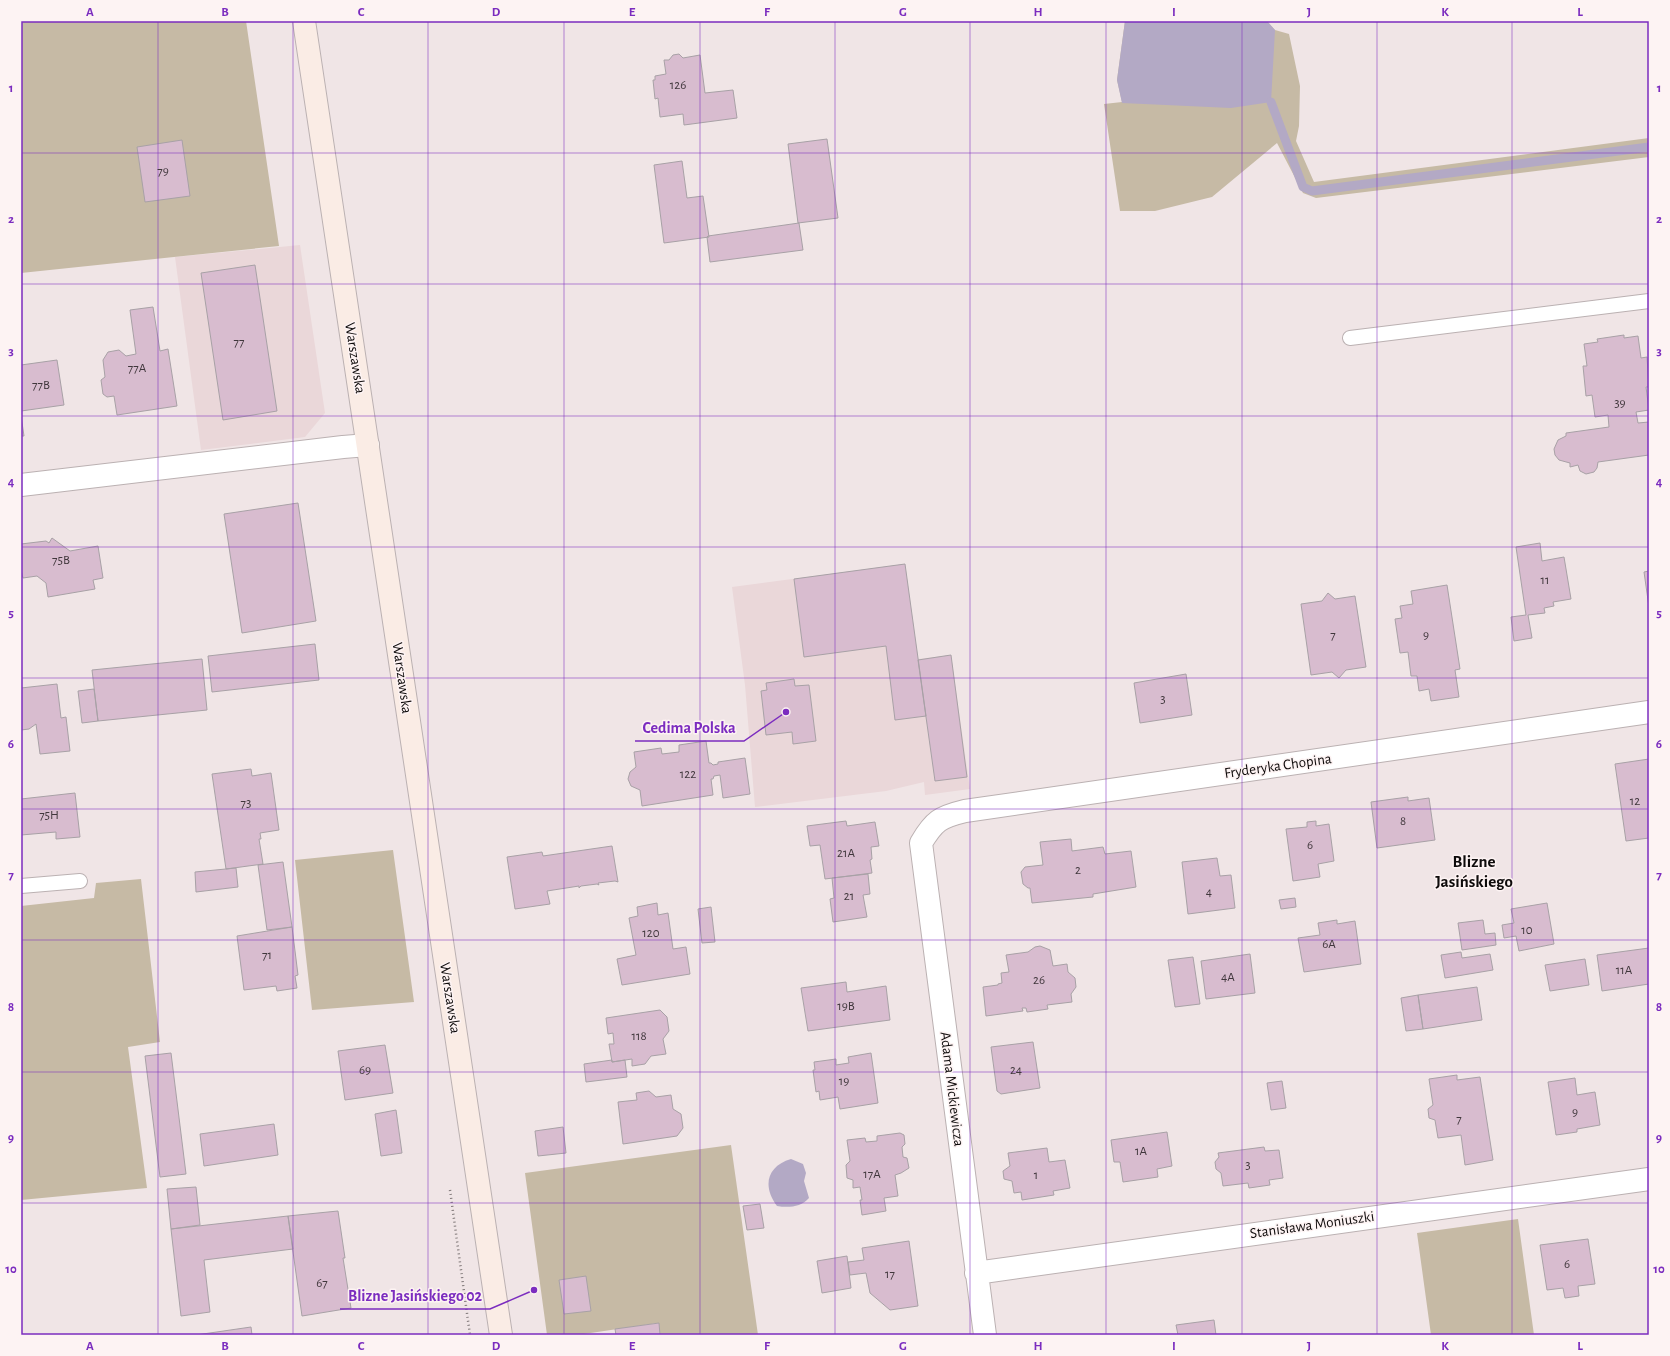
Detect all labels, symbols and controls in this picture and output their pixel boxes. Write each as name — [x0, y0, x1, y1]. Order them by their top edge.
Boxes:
text: A — [86, 6, 94, 19]
text: B — [221, 6, 229, 19]
text: C — [358, 6, 365, 19]
text: D — [492, 6, 501, 19]
text: E — [629, 6, 636, 19]
text: F — [764, 6, 771, 19]
text: G — [899, 6, 907, 19]
text: H — [1033, 6, 1043, 19]
text: I — [1172, 6, 1176, 19]
text: J — [1307, 6, 1311, 19]
text: K — [1441, 6, 1449, 19]
text: L — [1577, 6, 1583, 19]
house number: 126 — [670, 79, 686, 92]
text: 1 — [9, 82, 13, 95]
text: 1 — [1657, 82, 1661, 95]
house number: 79 — [157, 165, 169, 178]
text: 2 — [8, 213, 14, 226]
text: 2 — [1656, 213, 1662, 226]
street label: Warszawska — [342, 321, 368, 395]
house number: 77 — [234, 336, 245, 349]
text: 3 — [8, 345, 14, 358]
text: 3 — [1656, 345, 1662, 358]
house number: 77A — [128, 362, 147, 375]
house number: 77B — [32, 379, 50, 392]
house number: 39 — [1614, 397, 1626, 410]
text: 4 — [8, 476, 15, 489]
text: 4 — [1656, 476, 1663, 489]
house number: 75B — [52, 554, 70, 567]
house number: 11 — [1541, 574, 1549, 587]
text: 5 — [8, 607, 14, 620]
text: 5 — [1656, 607, 1662, 620]
house number: 7 — [1330, 629, 1336, 642]
house number: 9 — [1423, 629, 1429, 642]
street label: Warszawska — [390, 641, 414, 715]
house number: 3 — [1160, 693, 1166, 706]
callout: Cedima Polska — [635, 713, 744, 741]
text: Cedima Polska — [642, 720, 736, 736]
text: 6 — [8, 738, 14, 751]
text: 6 — [1656, 738, 1662, 751]
street label: Fryderyka Chopina — [1223, 751, 1333, 781]
house number: 122 — [680, 768, 696, 781]
house number: 12 — [1630, 795, 1640, 808]
house number: 73 — [241, 797, 251, 810]
house number: 75H — [39, 809, 59, 822]
house number: 8 — [1400, 815, 1406, 828]
house number: 6 — [1307, 839, 1313, 852]
house number: 21A — [837, 847, 855, 860]
district label: Blizne Jasińskiego — [1435, 853, 1513, 890]
house number: 2 — [1075, 864, 1081, 877]
text: 7 — [8, 869, 14, 882]
text: 7 — [1656, 869, 1662, 882]
house number: 4 — [1206, 886, 1212, 899]
house number: 21 — [844, 890, 854, 903]
house number: 10 — [1521, 924, 1533, 937]
house number: 120 — [642, 927, 660, 940]
house number: 6A — [1322, 938, 1336, 951]
house number: 71 — [262, 949, 272, 962]
street label: Warszawska — [437, 961, 463, 1035]
house number: 11A — [1616, 964, 1633, 977]
house number: 4A — [1221, 971, 1235, 984]
house number: 26 — [1033, 974, 1045, 987]
house number: 19B — [837, 1000, 855, 1013]
text: 8 — [8, 1001, 14, 1014]
text: 8 — [1656, 1001, 1662, 1014]
house number: 118 — [631, 1030, 647, 1043]
street label: Adama Mickiewicza — [938, 1031, 966, 1147]
house number: 69 — [359, 1064, 371, 1077]
house number: 24 — [1010, 1064, 1022, 1077]
house number: 19 — [839, 1075, 849, 1088]
house number: 9 — [1572, 1106, 1578, 1119]
house number: 7 — [1456, 1113, 1462, 1126]
text: 9 — [8, 1132, 14, 1145]
text: 9 — [1656, 1132, 1662, 1145]
house number: 1A — [1135, 1145, 1147, 1158]
house number: 3 — [1245, 1159, 1251, 1172]
house number: 17A — [863, 1168, 881, 1181]
house number: 1 — [1034, 1169, 1038, 1182]
street label: Stanisława Moniuszki — [1249, 1209, 1375, 1241]
house number: 6 — [1564, 1258, 1570, 1271]
text: 10 — [5, 1263, 17, 1276]
text: 10 — [1653, 1263, 1665, 1276]
house number: 17 — [885, 1268, 896, 1281]
house number: 67 — [316, 1277, 328, 1290]
callout: Blizne Jasińskiego 02 — [340, 1281, 490, 1309]
text: Blizne Jasińskiego 02 — [348, 1288, 483, 1304]
text: A — [86, 1340, 94, 1353]
text: B — [221, 1340, 229, 1353]
text: C — [358, 1340, 365, 1353]
text: D — [492, 1340, 501, 1353]
text: E — [629, 1340, 636, 1353]
text: F — [764, 1340, 771, 1353]
text: G — [899, 1340, 907, 1353]
text: H — [1033, 1340, 1043, 1353]
text: I — [1172, 1340, 1176, 1353]
text: J — [1307, 1340, 1311, 1353]
text: K — [1441, 1340, 1449, 1353]
text: L — [1577, 1340, 1583, 1353]

